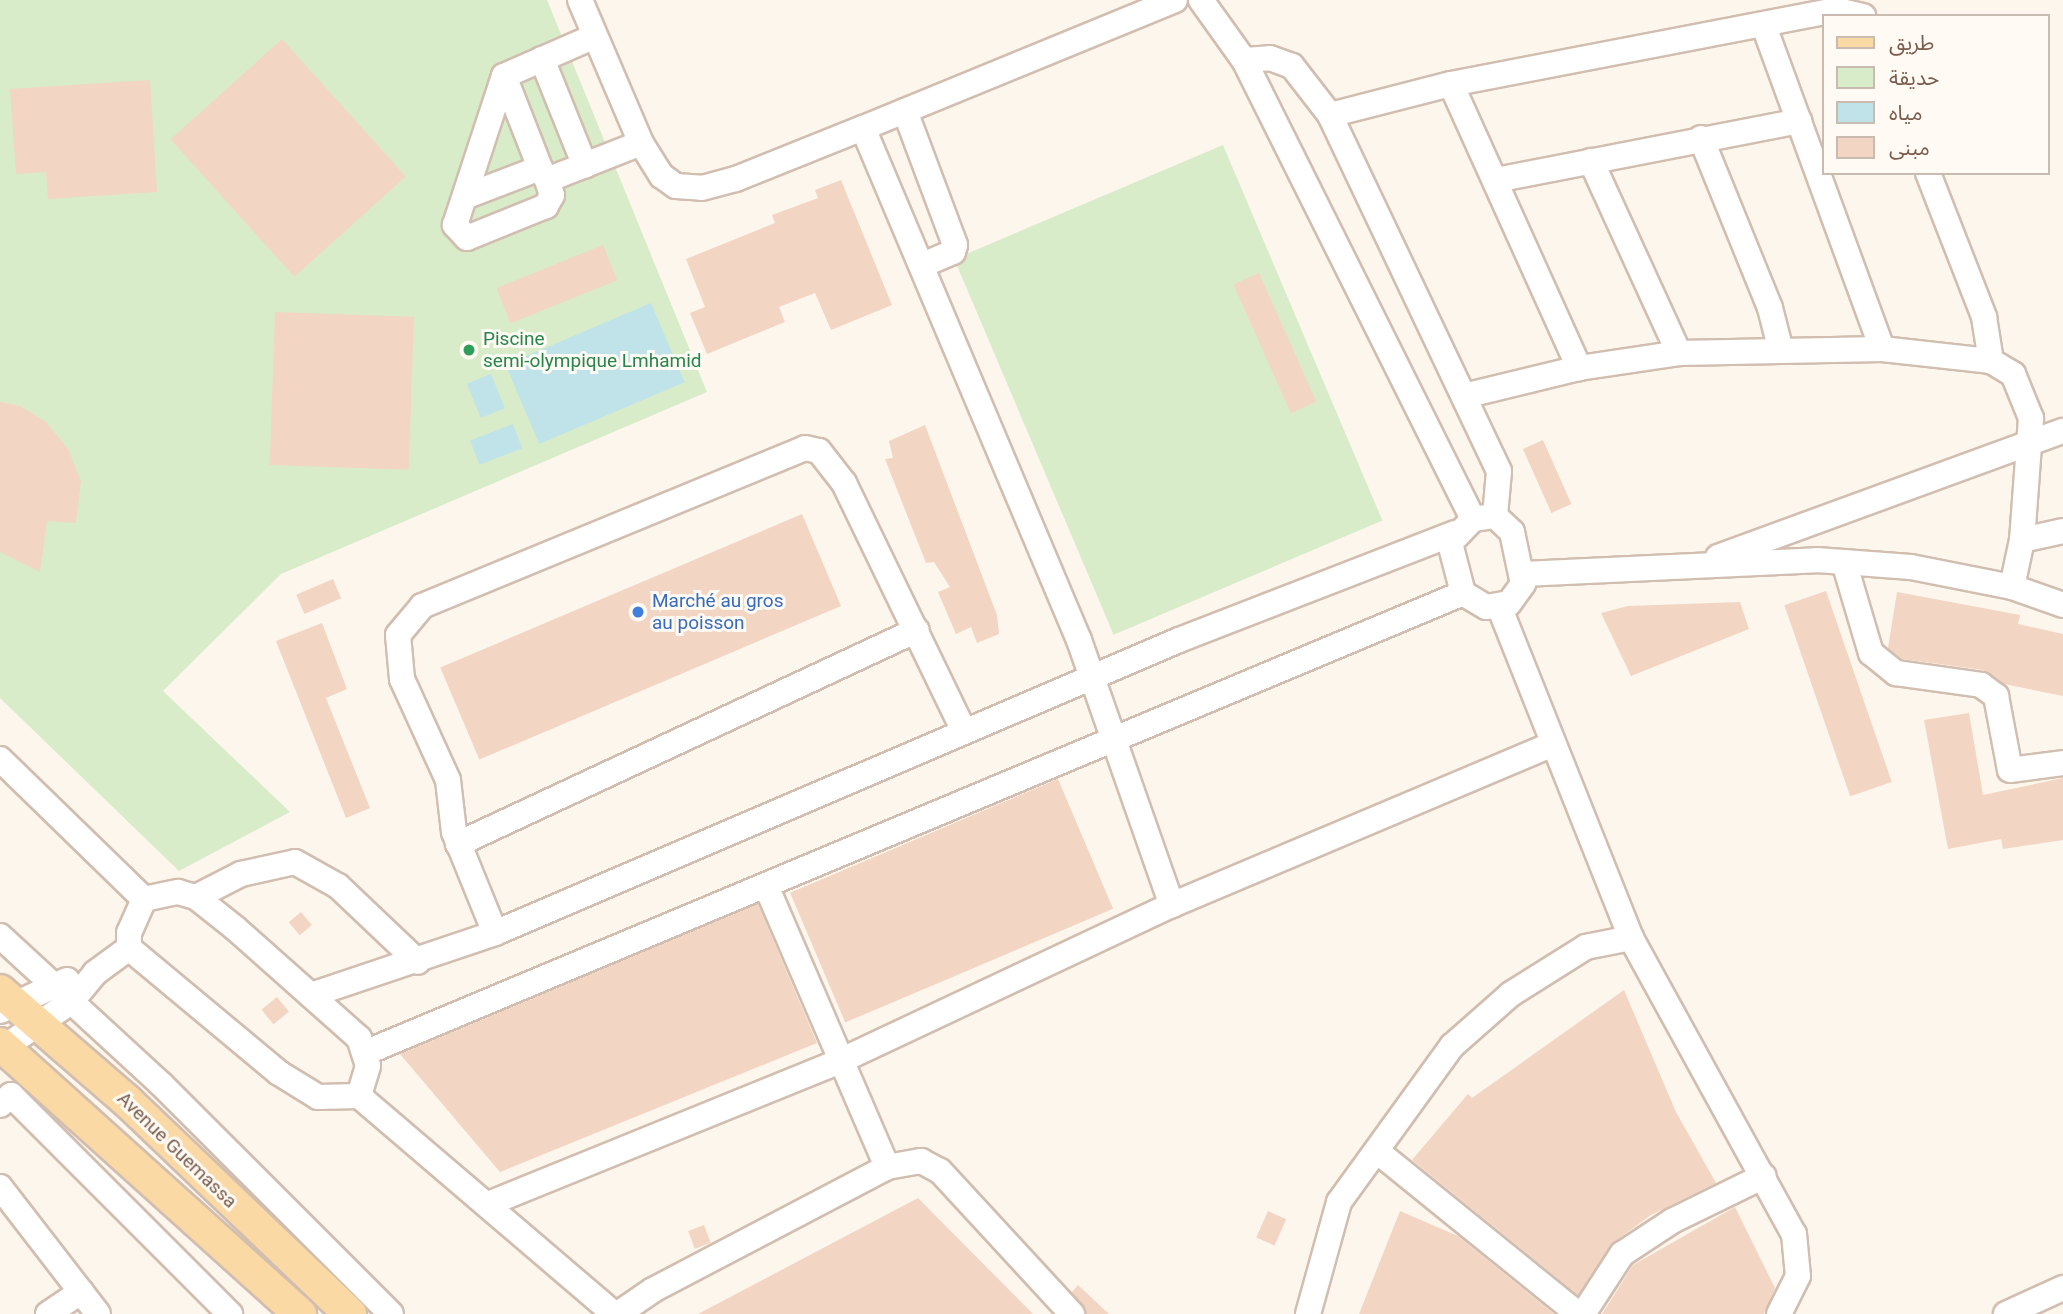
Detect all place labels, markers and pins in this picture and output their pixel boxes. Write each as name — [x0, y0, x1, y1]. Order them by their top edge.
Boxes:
place label: Piscine semi-olympique Lmhamid — [483, 328, 702, 372]
marker: Piscine semi-olympique Lmhamid — [461, 342, 477, 358]
place label: Marché au gros au poisson — [652, 590, 783, 634]
marker: Marché au gros au poisson — [630, 604, 646, 620]

